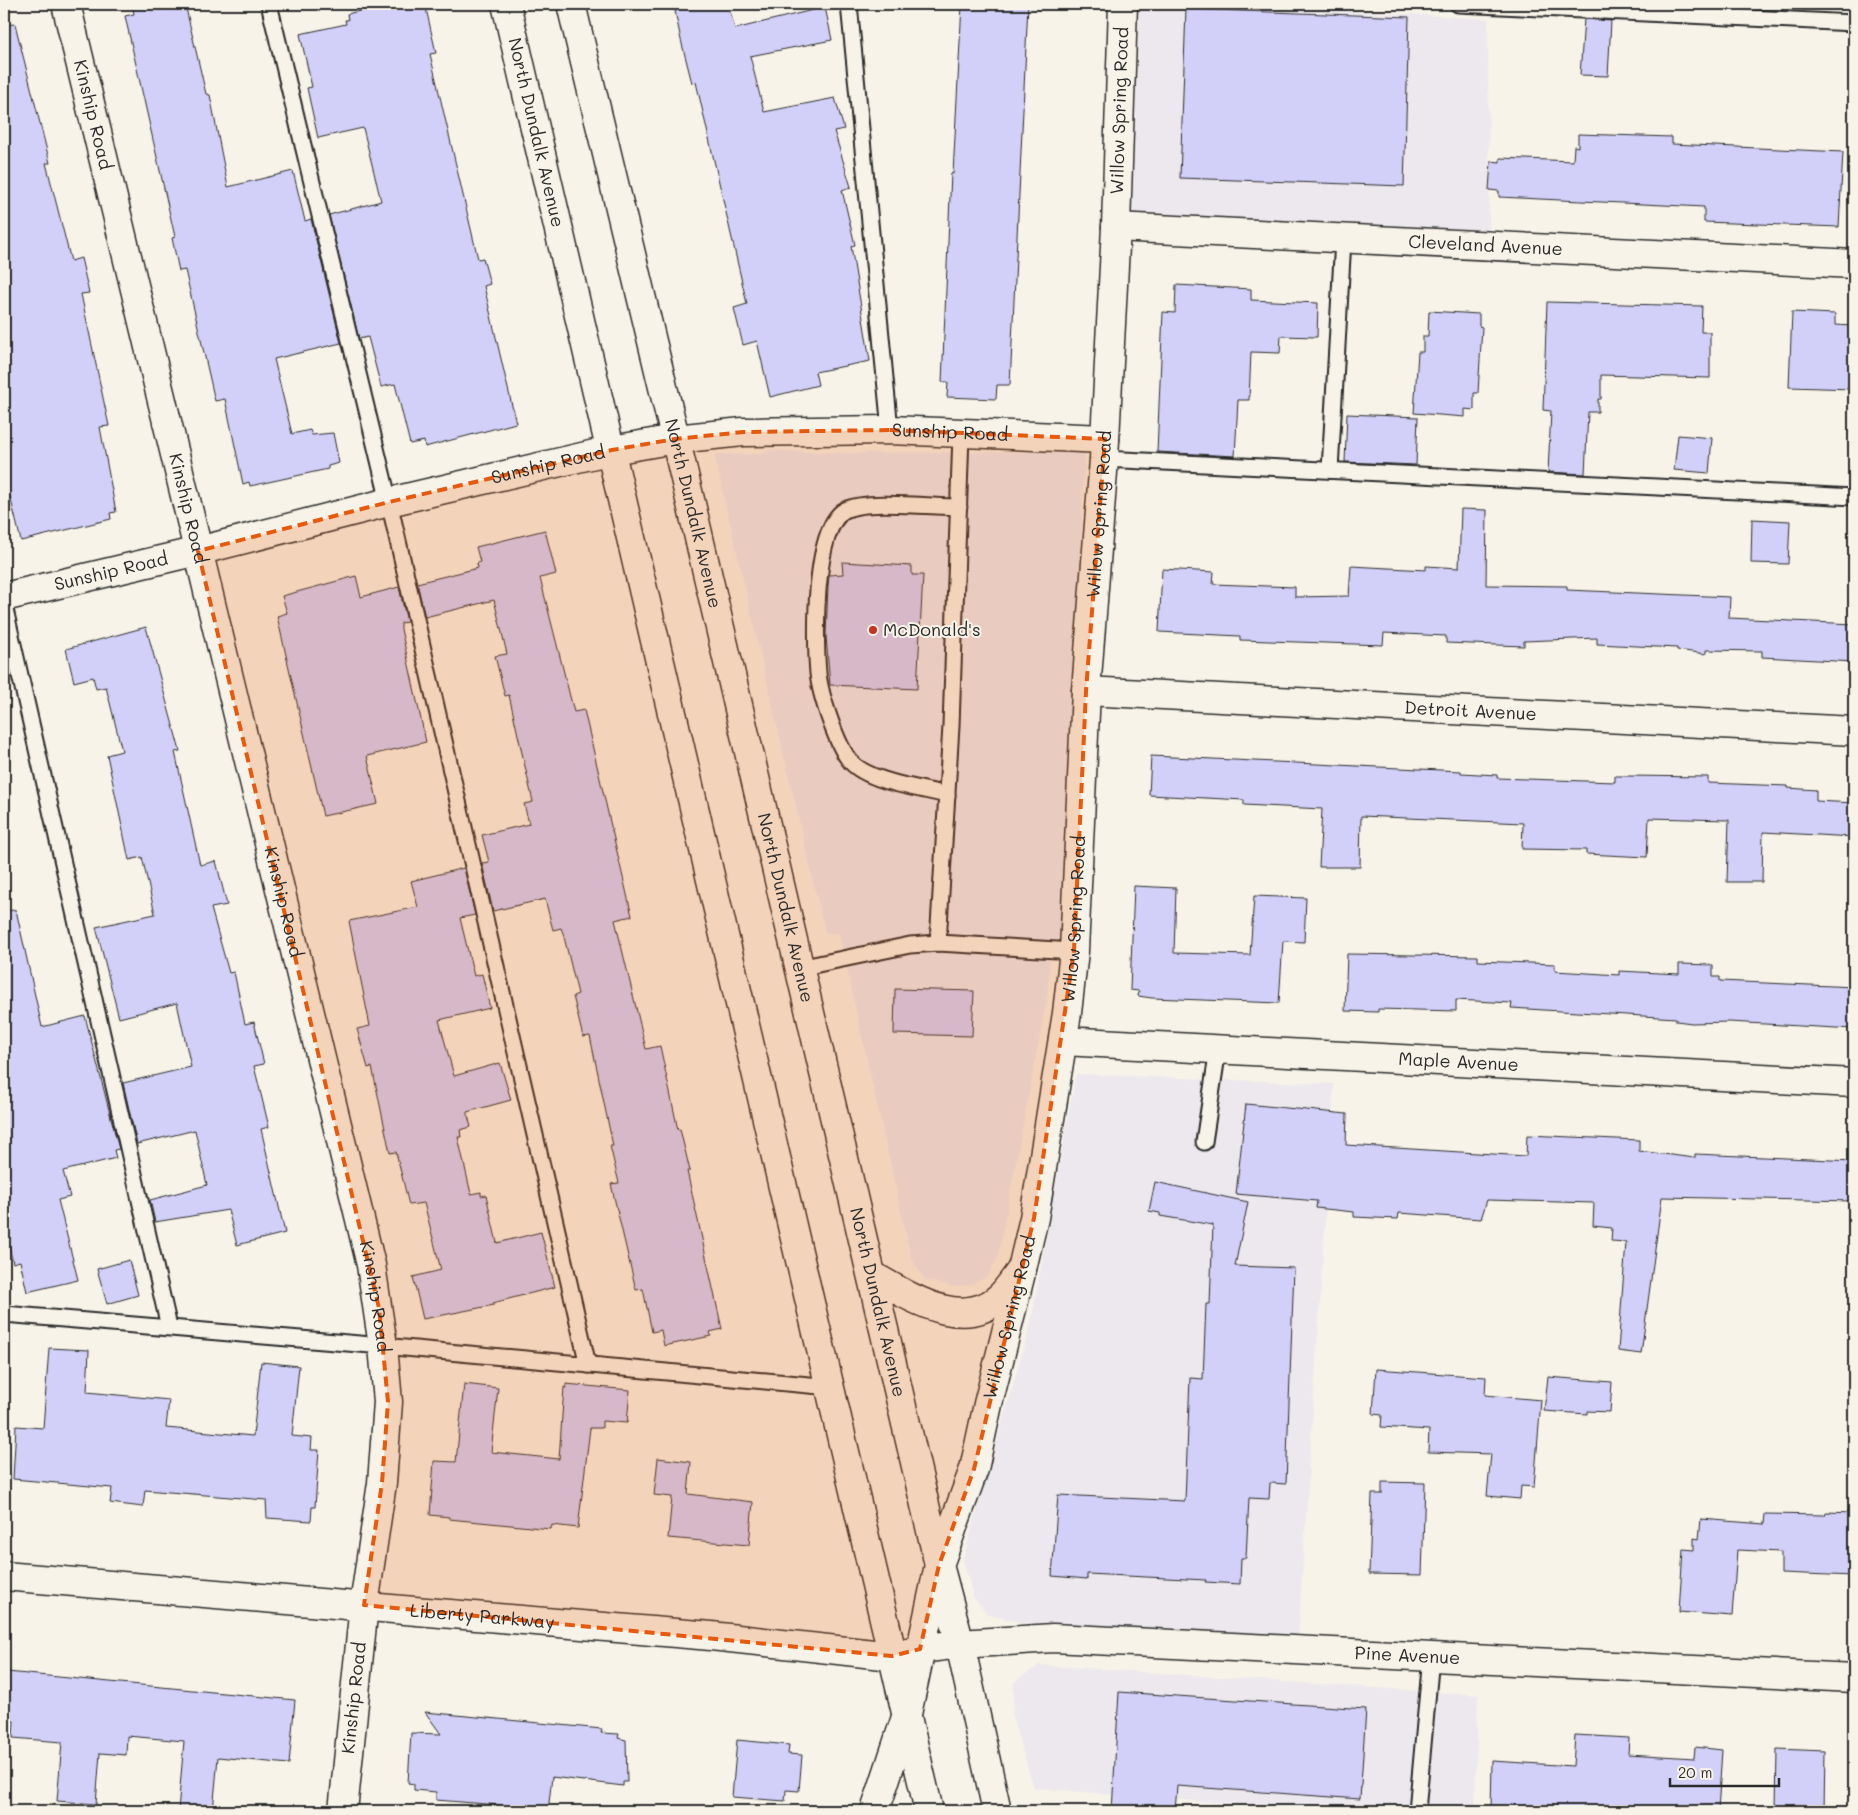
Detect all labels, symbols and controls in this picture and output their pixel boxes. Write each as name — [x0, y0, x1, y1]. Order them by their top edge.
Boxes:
street label: Willow Spring Road — [1104, 26, 1133, 195]
street label: North Dundalk Avenue — [503, 35, 571, 229]
street label: Kinship Road — [69, 57, 119, 172]
street label: Cleveland Avenue — [1408, 229, 1563, 260]
street label: North Dundalk Avenue — [660, 416, 728, 610]
street label: Sunship Road — [892, 417, 1009, 446]
street label: Willow Spring Road — [1080, 430, 1116, 599]
street label: Sunship Road — [489, 439, 607, 489]
street label: Kinship Road — [164, 451, 214, 566]
street label: Sunship Road — [52, 546, 170, 596]
place label: McDonald's — [883, 617, 981, 641]
marker: McDonald's — [867, 624, 879, 636]
street label: Detroit Avenue — [1404, 695, 1537, 725]
street label: North Dundalk Avenue — [753, 811, 820, 1005]
street label: Willow Spring Road — [1055, 835, 1090, 1004]
street label: Kinship Road — [259, 844, 309, 959]
street label: Maple Avenue — [1398, 1046, 1519, 1076]
street label: North Dundalk Avenue — [845, 1205, 912, 1399]
street label: Willow Spring Road — [977, 1233, 1040, 1401]
street label: Kinship Road — [355, 1238, 396, 1353]
street label: Liberty Parkway — [409, 1597, 556, 1634]
street label: Pine Avenue — [1354, 1640, 1461, 1669]
street label: Kinship Road — [335, 1641, 371, 1755]
scale bar — [1670, 1755, 1779, 1787]
text: 20 m — [1678, 1762, 1712, 1782]

